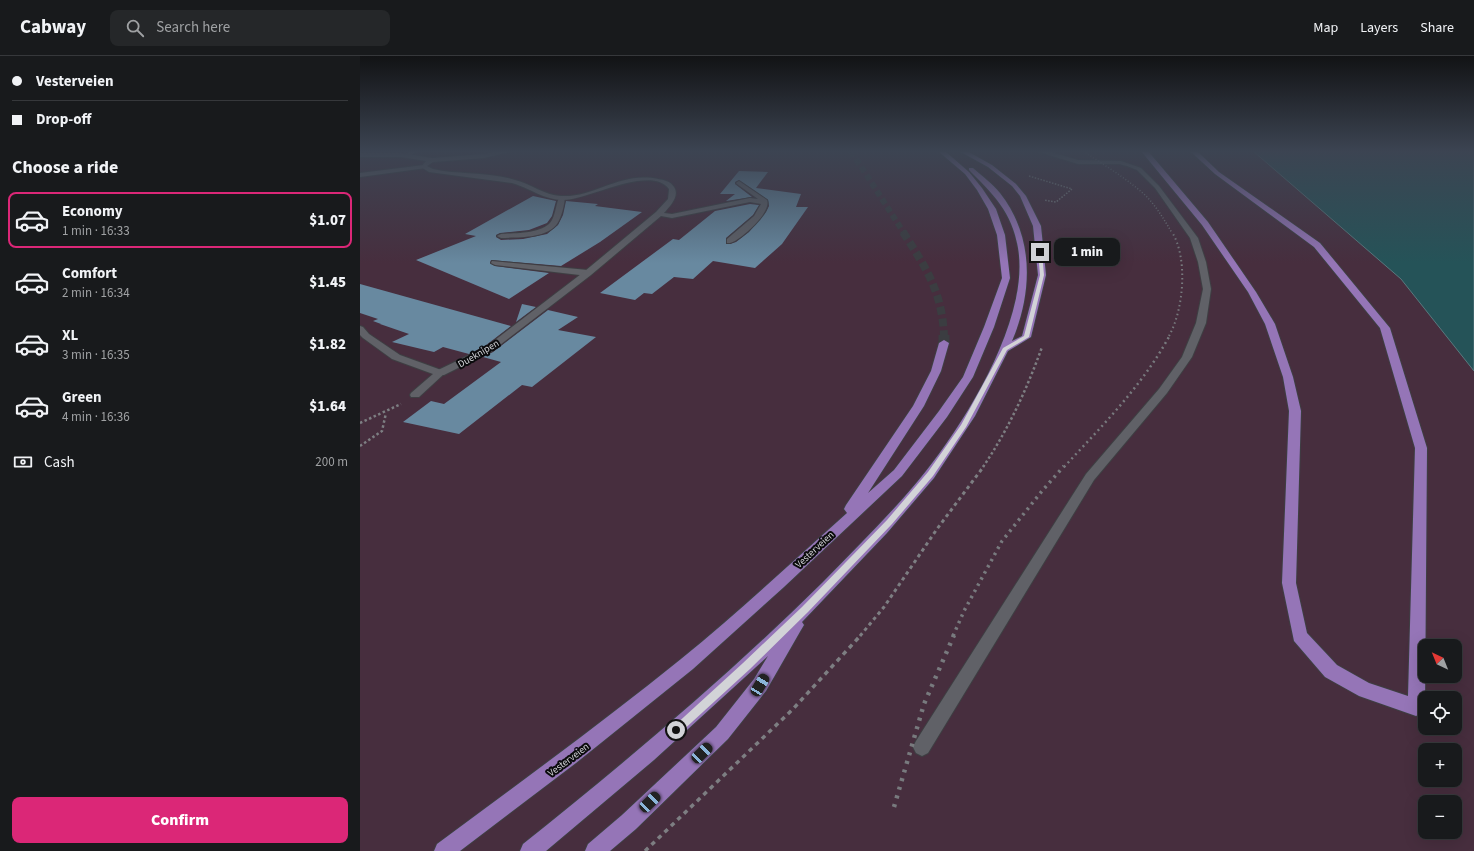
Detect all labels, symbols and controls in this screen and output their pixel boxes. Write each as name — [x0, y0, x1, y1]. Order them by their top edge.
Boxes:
search box — [110, 10, 390, 46]
text: Cabway — [20, 14, 86, 41]
icon: search — [124, 17, 146, 39]
text: Search here — [156, 17, 230, 38]
text: Map — [1313, 18, 1338, 38]
text: Layers — [1360, 18, 1398, 38]
text: Share — [1420, 18, 1454, 38]
text: Vesterveien — [36, 71, 113, 92]
text: Drop-off — [36, 109, 91, 130]
text: Choose a ride — [12, 155, 118, 180]
text: Economy — [62, 201, 123, 222]
icon: car — [14, 202, 50, 238]
text: $1.07 — [309, 210, 346, 231]
text: 1 min · 16:33 — [62, 222, 130, 240]
callout: 1 min — [1054, 238, 1120, 266]
route end — [1031, 243, 1049, 261]
text: 1 min — [1071, 243, 1103, 261]
text: Comfort — [62, 263, 117, 284]
icon: car — [14, 264, 50, 300]
text: $1.45 — [309, 272, 346, 293]
text: 2 min · 16:34 — [62, 284, 130, 302]
text: XL — [62, 325, 78, 346]
icon: car — [14, 326, 50, 362]
text: $1.82 — [309, 334, 346, 355]
street label: Dueknipen — [455, 336, 502, 371]
text: 3 min · 16:35 — [62, 346, 130, 364]
text: Green — [62, 387, 102, 408]
icon: car — [14, 388, 50, 424]
text: $1.64 — [309, 396, 346, 417]
text: 4 min · 16:36 — [62, 408, 130, 426]
icon: cash — [12, 451, 34, 473]
text: Cash — [44, 452, 75, 473]
text: 200 m — [315, 453, 348, 471]
street label: Vesterveien — [792, 528, 837, 571]
north arrow — [1418, 639, 1462, 683]
map controls — [1418, 639, 1462, 839]
car — [749, 672, 771, 698]
button: locate — [1418, 691, 1462, 735]
route start — [667, 721, 685, 739]
street label: Vesterveien — [545, 740, 592, 780]
car — [689, 740, 715, 766]
button: + — [1418, 743, 1462, 787]
car — [637, 789, 663, 815]
button: − — [1418, 795, 1462, 839]
button: Confirm — [12, 797, 348, 843]

